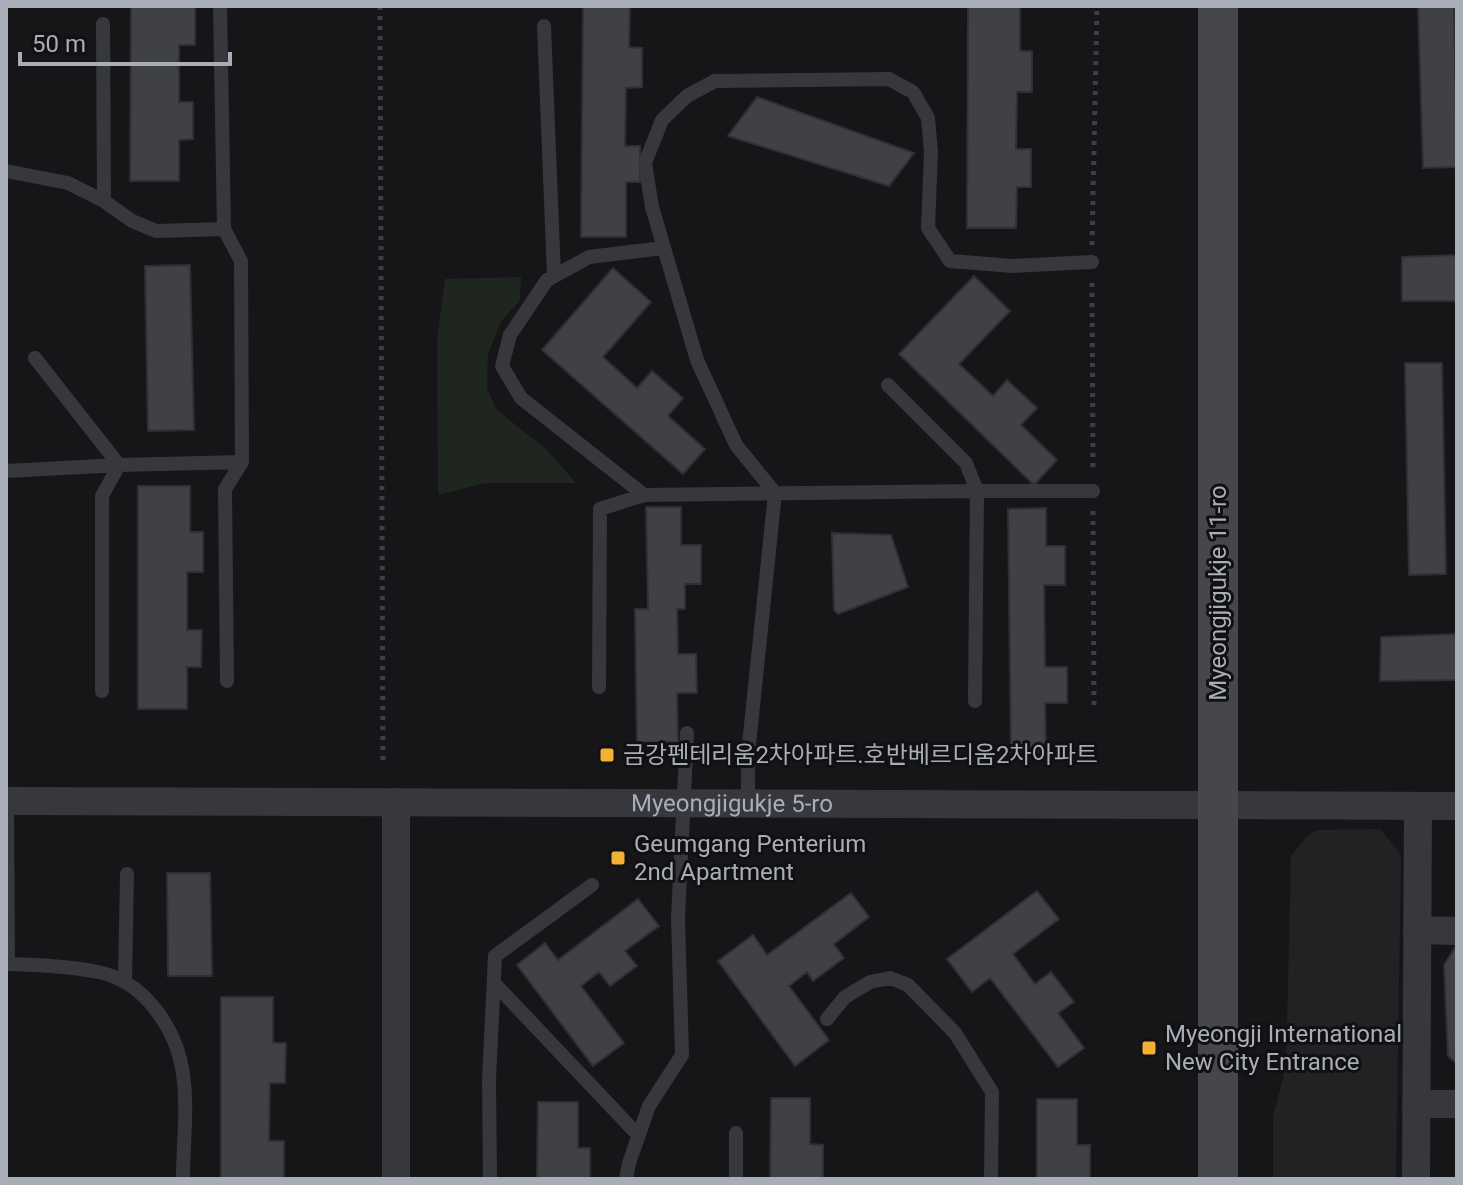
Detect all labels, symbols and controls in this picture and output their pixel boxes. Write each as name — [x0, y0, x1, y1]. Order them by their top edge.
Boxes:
scale bar — [20, 16, 230, 66]
text: 50 m — [32, 30, 86, 58]
street label: Myeongjigukje 11-ro — [1204, 485, 1232, 701]
place label: 금강펜테리움2차아파트.호반베르디움2차아파트 — [623, 741, 1098, 769]
marker: 금강펜테리움2차아파트.호반베르디움2차아파트 — [598, 746, 616, 764]
street label: Myeongjigukje 5-ro — [631, 789, 833, 818]
place label: Geumgang Penterium 2nd Apartment — [634, 830, 866, 886]
marker: Geumgang Penterium 2nd Apartment — [609, 849, 627, 867]
place label: Myeongji International New City Entrance — [1165, 1020, 1402, 1076]
marker: Myeongji International New City Entrance — [1140, 1039, 1158, 1057]

